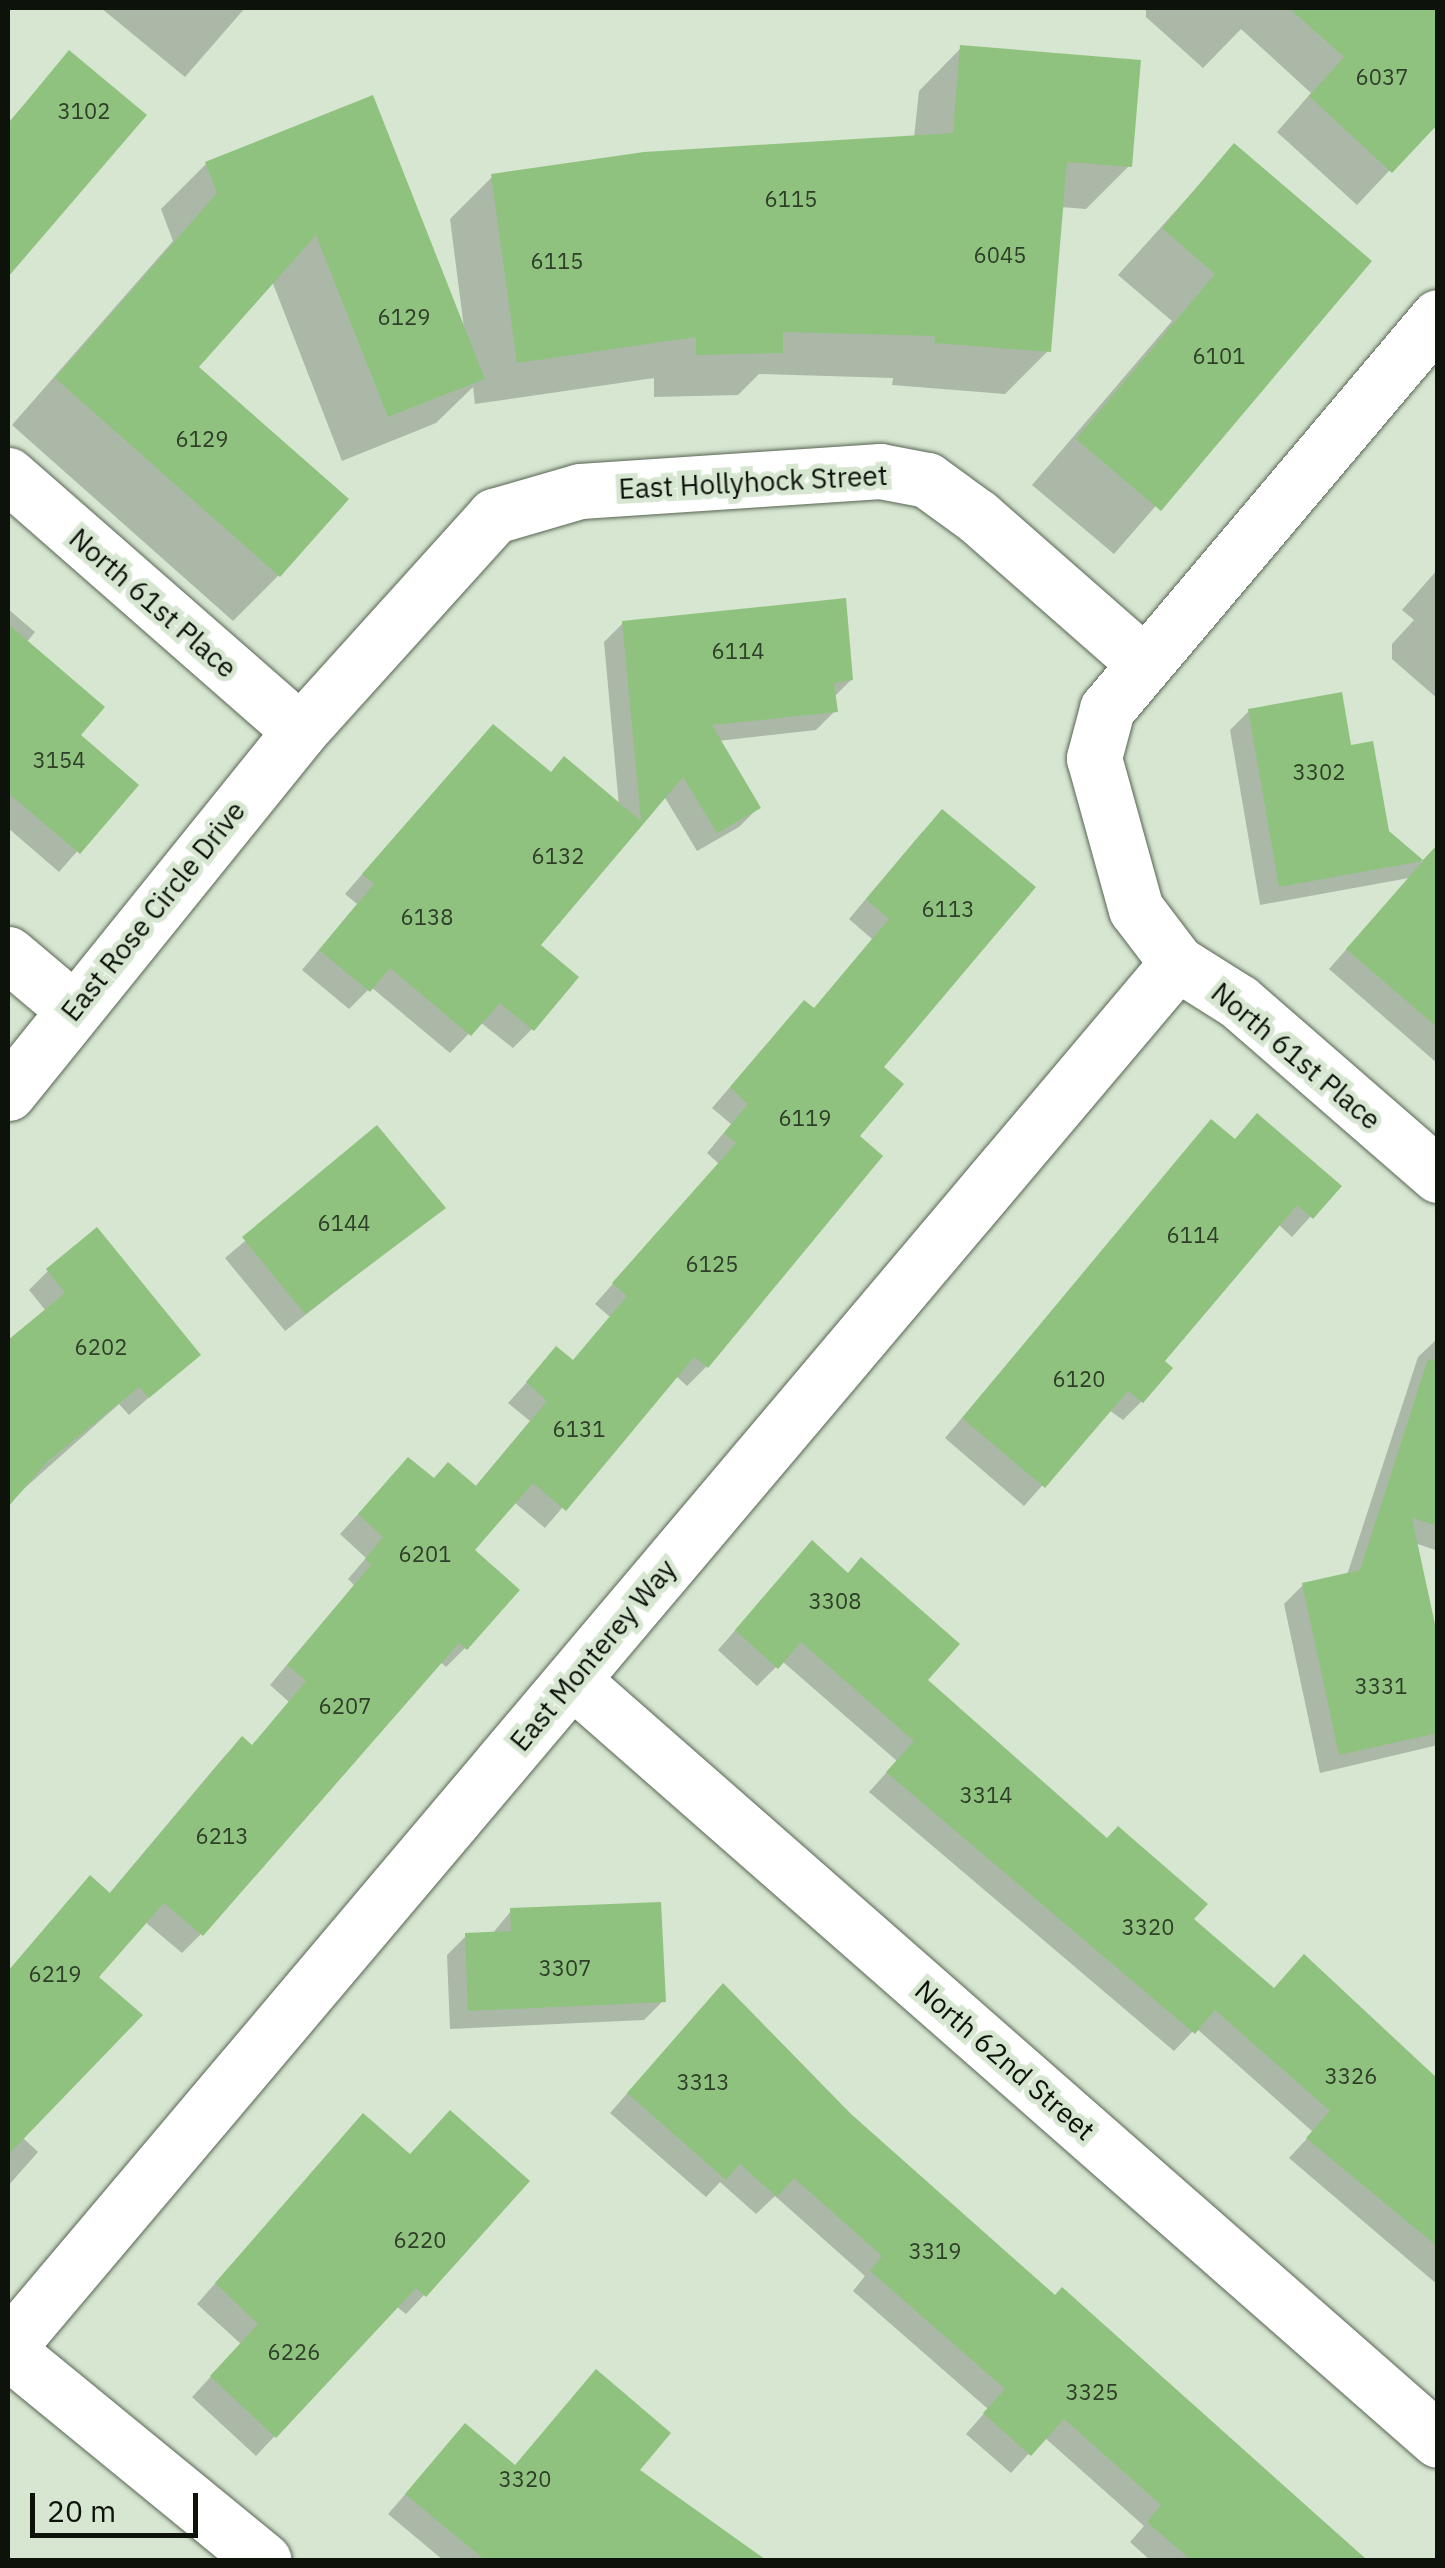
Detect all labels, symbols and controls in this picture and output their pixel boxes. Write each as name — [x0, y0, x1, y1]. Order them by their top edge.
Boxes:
house number: 6037 — [1356, 64, 1408, 90]
house number: 3102 — [58, 98, 110, 124]
house number: 6115 — [765, 186, 817, 212]
house number: 6045 — [974, 242, 1026, 268]
house number: 6115 — [531, 248, 583, 274]
house number: 6129 — [378, 304, 430, 330]
house number: 6101 — [1193, 343, 1245, 369]
house number: 6129 — [176, 426, 228, 452]
street label: East Hollyhock Street — [618, 458, 888, 506]
street label: North 61st Place — [63, 521, 243, 685]
house number: 6114 — [712, 638, 764, 664]
house number: 3154 — [33, 747, 85, 773]
house number: 3302 — [1293, 759, 1345, 785]
street label: East Rose Circle Drive — [54, 794, 252, 1028]
house number: 6132 — [532, 843, 584, 869]
house number: 6113 — [922, 896, 974, 922]
house number: 6138 — [401, 904, 453, 930]
street label: North 61st Place — [1205, 975, 1387, 1137]
house number: 6119 — [779, 1105, 831, 1131]
house number: 6144 — [318, 1210, 370, 1236]
house number: 6114 — [1167, 1222, 1219, 1248]
house number: 6125 — [686, 1251, 738, 1277]
house number: 6202 — [75, 1334, 127, 1360]
house number: 6120 — [1053, 1366, 1105, 1392]
house number: 6131 — [553, 1416, 605, 1442]
house number: 6201 — [399, 1541, 451, 1567]
street label: East Monterey Way — [503, 1552, 683, 1758]
house number: 3308 — [809, 1588, 861, 1614]
house number: 3331 — [1355, 1673, 1407, 1699]
house number: 6207 — [319, 1693, 371, 1719]
house number: 3314 — [960, 1782, 1012, 1808]
house number: 6213 — [196, 1823, 248, 1849]
house number: 3320 — [1122, 1914, 1174, 1940]
house number: 3307 — [539, 1955, 591, 1981]
house number: 6219 — [29, 1961, 81, 1987]
street label: North 62nd Street — [908, 1973, 1102, 2147]
house number: 3326 — [1325, 2063, 1377, 2089]
house number: 3313 — [677, 2069, 729, 2095]
house number: 6220 — [394, 2227, 446, 2253]
house number: 3319 — [909, 2238, 961, 2264]
house number: 6226 — [268, 2339, 320, 2365]
house number: 3325 — [1066, 2379, 1118, 2405]
house number: 3320 — [499, 2466, 551, 2492]
scale bar — [35, 2473, 202, 2535]
text: 20 m — [47, 2491, 116, 2530]

